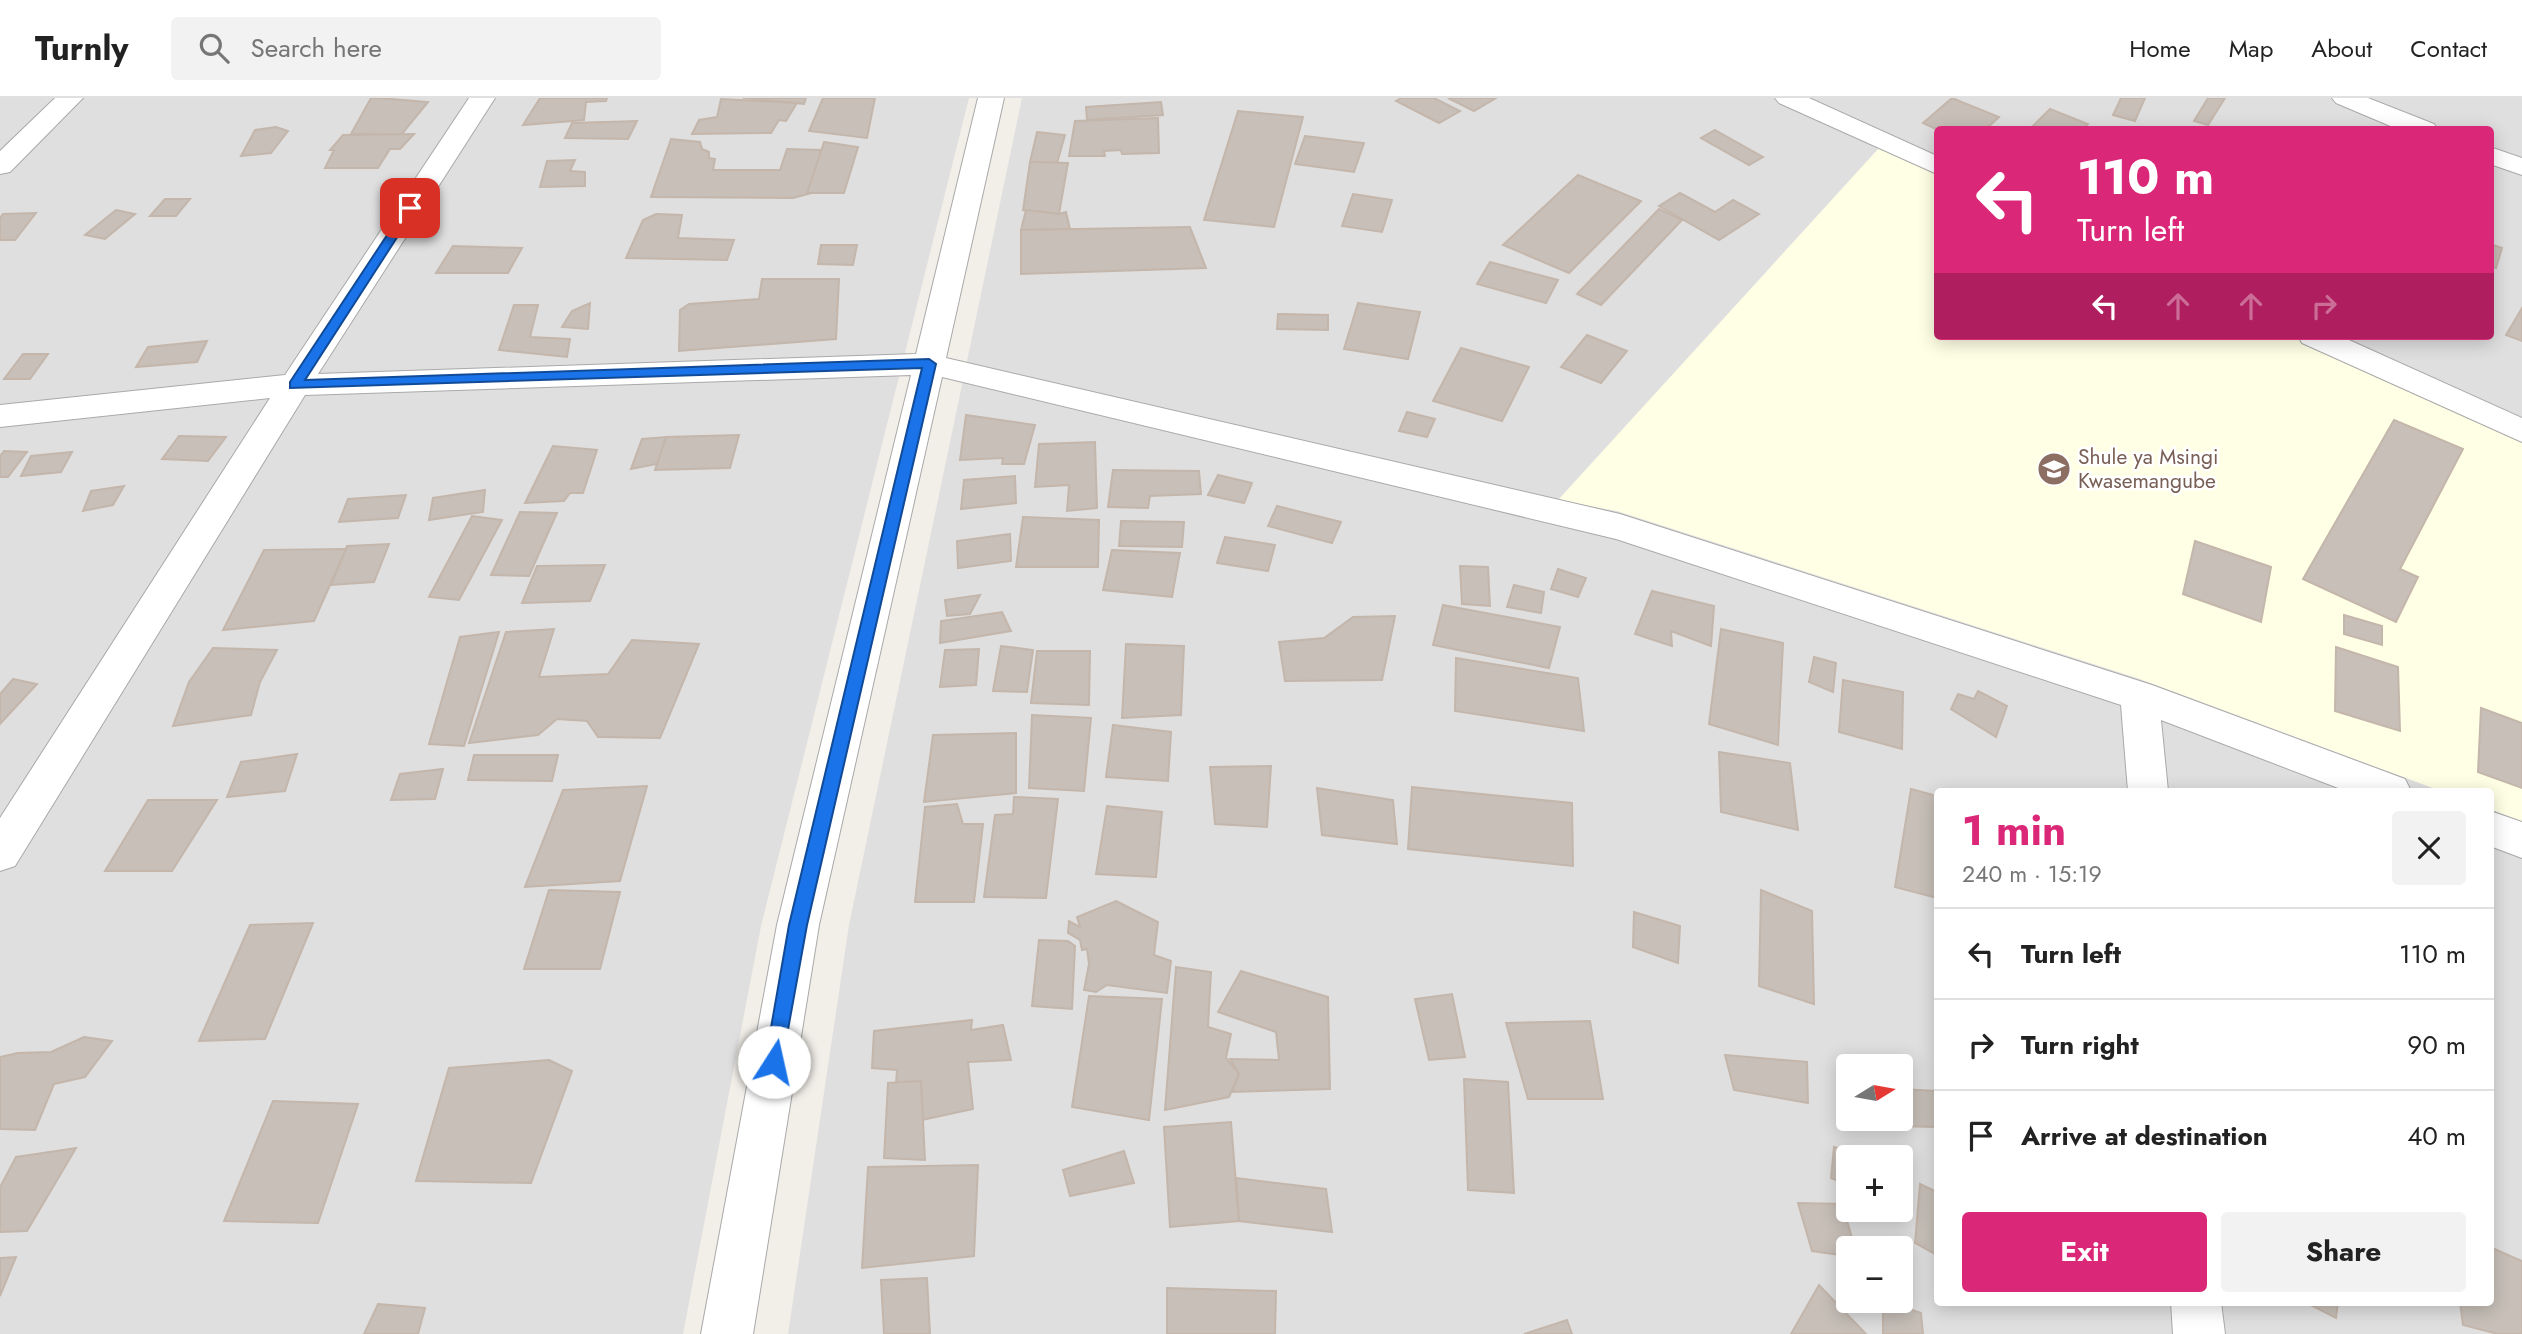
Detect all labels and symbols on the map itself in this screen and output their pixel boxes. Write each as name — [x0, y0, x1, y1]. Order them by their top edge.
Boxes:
pin — [380, 178, 440, 238]
place label: Shule ya Msingi Kwasemangube — [2078, 442, 2219, 496]
school or university icon: Shule ya Msingi Kwasemangube — [2035, 450, 2073, 488]
position arrow — [737, 1025, 811, 1099]
north arrow — [1836, 1054, 1913, 1130]

